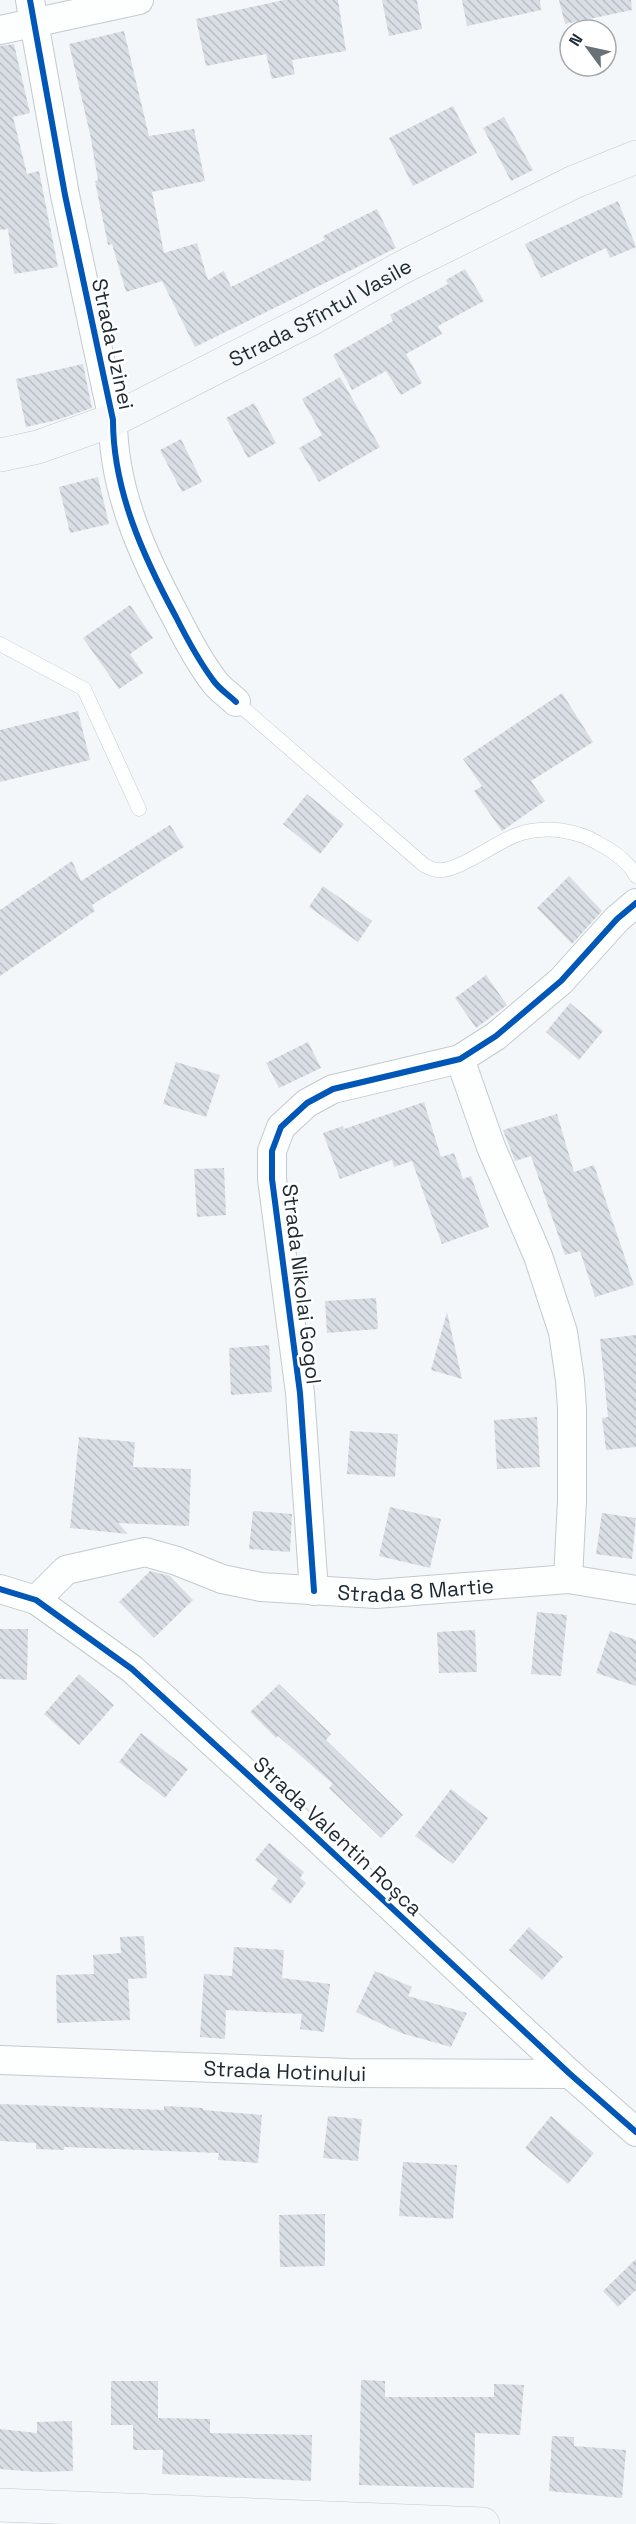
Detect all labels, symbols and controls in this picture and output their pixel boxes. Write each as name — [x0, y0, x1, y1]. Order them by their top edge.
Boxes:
north arrow — [558, 18, 618, 78]
text: N — [564, 30, 588, 50]
street label: Strada Sfîntul Vasile — [224, 252, 416, 372]
street label: Strada Uzinei — [86, 276, 140, 412]
street label: Strada Nikolai Gogol — [276, 1182, 328, 1386]
street label: Strada 8 Martie — [337, 1571, 495, 1608]
street label: Strada Valentin Roșca — [248, 1750, 428, 1922]
street label: Strada Hotinului — [203, 2054, 366, 2087]

